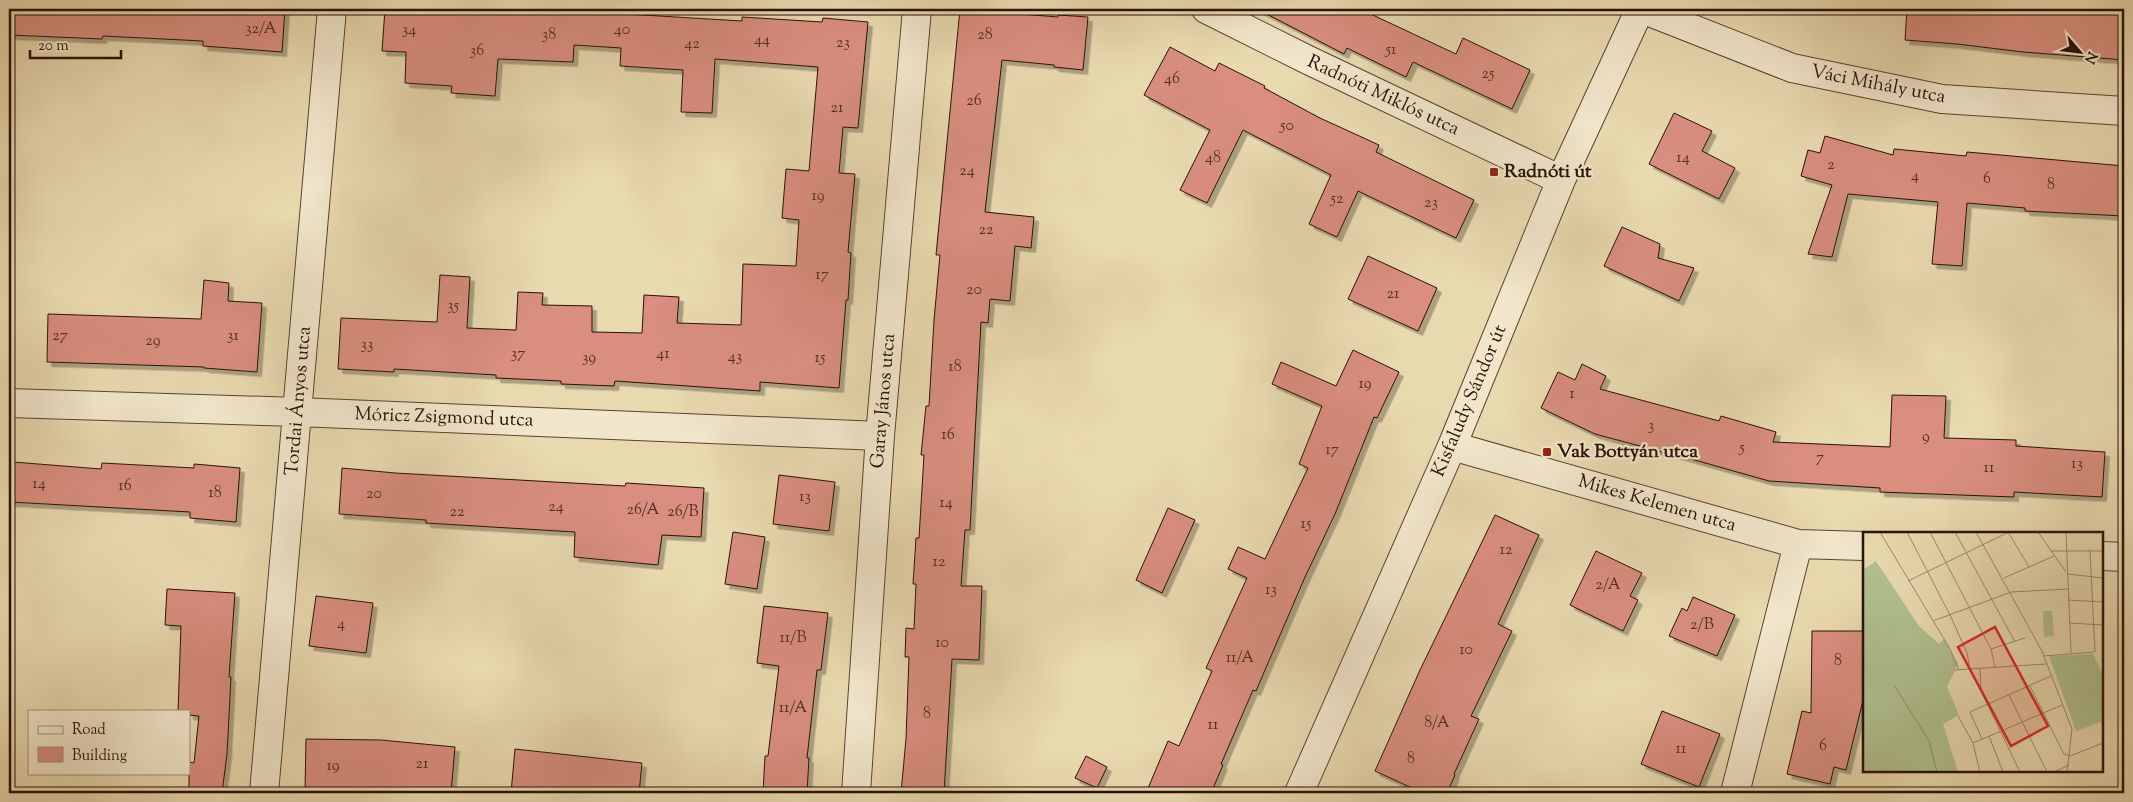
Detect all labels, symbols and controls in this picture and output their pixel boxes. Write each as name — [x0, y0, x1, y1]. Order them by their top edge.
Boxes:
house number: 32/A — [245, 18, 277, 41]
house number: 34 — [402, 19, 416, 42]
house number: 40 — [614, 19, 630, 42]
house number: 38 — [542, 24, 556, 47]
house number: 28 — [977, 24, 993, 47]
scale bar — [30, 28, 121, 60]
north arrow — [2056, 28, 2106, 78]
house number: 44 — [754, 29, 770, 52]
house number: 23 — [836, 32, 850, 55]
house number: 42 — [684, 33, 700, 56]
text: 20 m — [38, 36, 69, 57]
house number: 51 — [1385, 39, 1397, 62]
house number: 36 — [470, 40, 484, 63]
text: N — [2078, 48, 2101, 67]
street label: Radnóti Miklós utca — [1302, 49, 1464, 143]
street label: Váci Mihály utca — [1808, 59, 1948, 111]
house number: 25 — [1482, 63, 1495, 86]
house number: 46 — [1164, 68, 1180, 91]
house number: 26 — [966, 90, 982, 113]
house number: 21 — [831, 97, 844, 120]
house number: 50 — [1279, 115, 1294, 138]
house number: 48 — [1205, 147, 1221, 170]
house number: 14 — [1676, 147, 1690, 170]
house number: 2 — [1827, 154, 1835, 177]
place label: Radnóti út — [1504, 159, 1592, 186]
house number: 24 — [959, 160, 975, 183]
house number: 4 — [1911, 165, 1919, 188]
marker: Radnóti út — [1488, 166, 1500, 178]
house number: 6 — [1983, 168, 1991, 191]
house number: 8 — [2047, 174, 2055, 197]
house number: 19 — [811, 185, 825, 208]
house number: 52 — [1330, 188, 1344, 211]
house number: 23 — [1424, 192, 1438, 215]
house number: 22 — [979, 219, 994, 242]
house number: 17 — [815, 264, 829, 287]
house number: 20 — [966, 279, 982, 302]
house number: 21 — [1387, 283, 1400, 306]
house number: 35 — [447, 295, 459, 318]
street label: Kisfaludy Sándor út — [1426, 320, 1514, 481]
house number: 27 — [52, 325, 68, 348]
house number: 31 — [227, 325, 240, 348]
street label: Tordai Ányos utca — [279, 325, 319, 477]
house number: 29 — [145, 330, 161, 353]
street label: Garay János utca — [865, 332, 903, 470]
house number: 33 — [361, 334, 373, 357]
house number: 37 — [511, 343, 525, 366]
house number: 41 — [656, 343, 670, 366]
house number: 43 — [728, 346, 742, 369]
house number: 39 — [582, 347, 596, 370]
house number: 15 — [815, 347, 826, 370]
house number: 18 — [948, 356, 962, 379]
house number: 19 — [1358, 373, 1372, 396]
house number: 1 — [1569, 383, 1575, 406]
street label: Móricz Zsigmond utca — [354, 401, 534, 435]
house number: 3 — [1648, 415, 1654, 438]
house number: 16 — [941, 424, 955, 447]
house number: 9 — [1922, 426, 1930, 449]
house number: 5 — [1738, 437, 1745, 460]
house number: 17 — [1325, 439, 1339, 462]
place label: Vak Bottyán utca — [1557, 439, 1698, 466]
marker: Vak Bottyán utca — [1541, 446, 1553, 458]
house number: 7 — [1816, 447, 1824, 470]
house number: 13 — [2071, 453, 2083, 476]
house number: 11 — [1984, 457, 1995, 480]
street label: Mikes Kelemen utca — [1575, 469, 1739, 540]
house number: 14 — [32, 473, 46, 496]
house number: 16 — [118, 475, 132, 498]
house number: 18 — [208, 482, 222, 505]
house number: 20 — [366, 483, 382, 506]
house number: 13 — [799, 486, 811, 509]
house number: 14 — [939, 492, 953, 515]
house number: 24 — [548, 496, 564, 519]
house number: 26/A — [627, 499, 659, 522]
house number: 22 — [450, 501, 465, 524]
house number: 26/B — [667, 501, 699, 524]
house number: 15 — [1301, 513, 1312, 536]
inset map — [1863, 532, 2103, 772]
house number: 12 — [1500, 539, 1513, 562]
house number: 12 — [933, 551, 946, 574]
house number: 2/A — [1595, 574, 1621, 597]
house number: 13 — [1265, 579, 1277, 602]
house number: 4 — [337, 613, 345, 636]
house number: 2/B — [1690, 614, 1714, 637]
house number: 11/B — [779, 627, 807, 650]
house number: 10 — [935, 632, 949, 655]
house number: 10 — [1459, 639, 1473, 662]
house number: 11/A — [1226, 647, 1254, 670]
house number: 8 — [1834, 650, 1842, 673]
house number: 11/A — [779, 697, 807, 720]
house number: 8 — [923, 703, 931, 726]
legend — [28, 710, 190, 774]
house number: 8/A — [1424, 712, 1450, 735]
house number: 11 — [1208, 714, 1219, 737]
text: Road — [72, 720, 106, 741]
house number: 6 — [1819, 735, 1827, 758]
house number: 11 — [1676, 738, 1687, 761]
text: Building — [72, 746, 127, 767]
house number: 8 — [1407, 748, 1415, 771]
house number: 21 — [416, 753, 429, 776]
house number: 19 — [326, 755, 340, 778]

